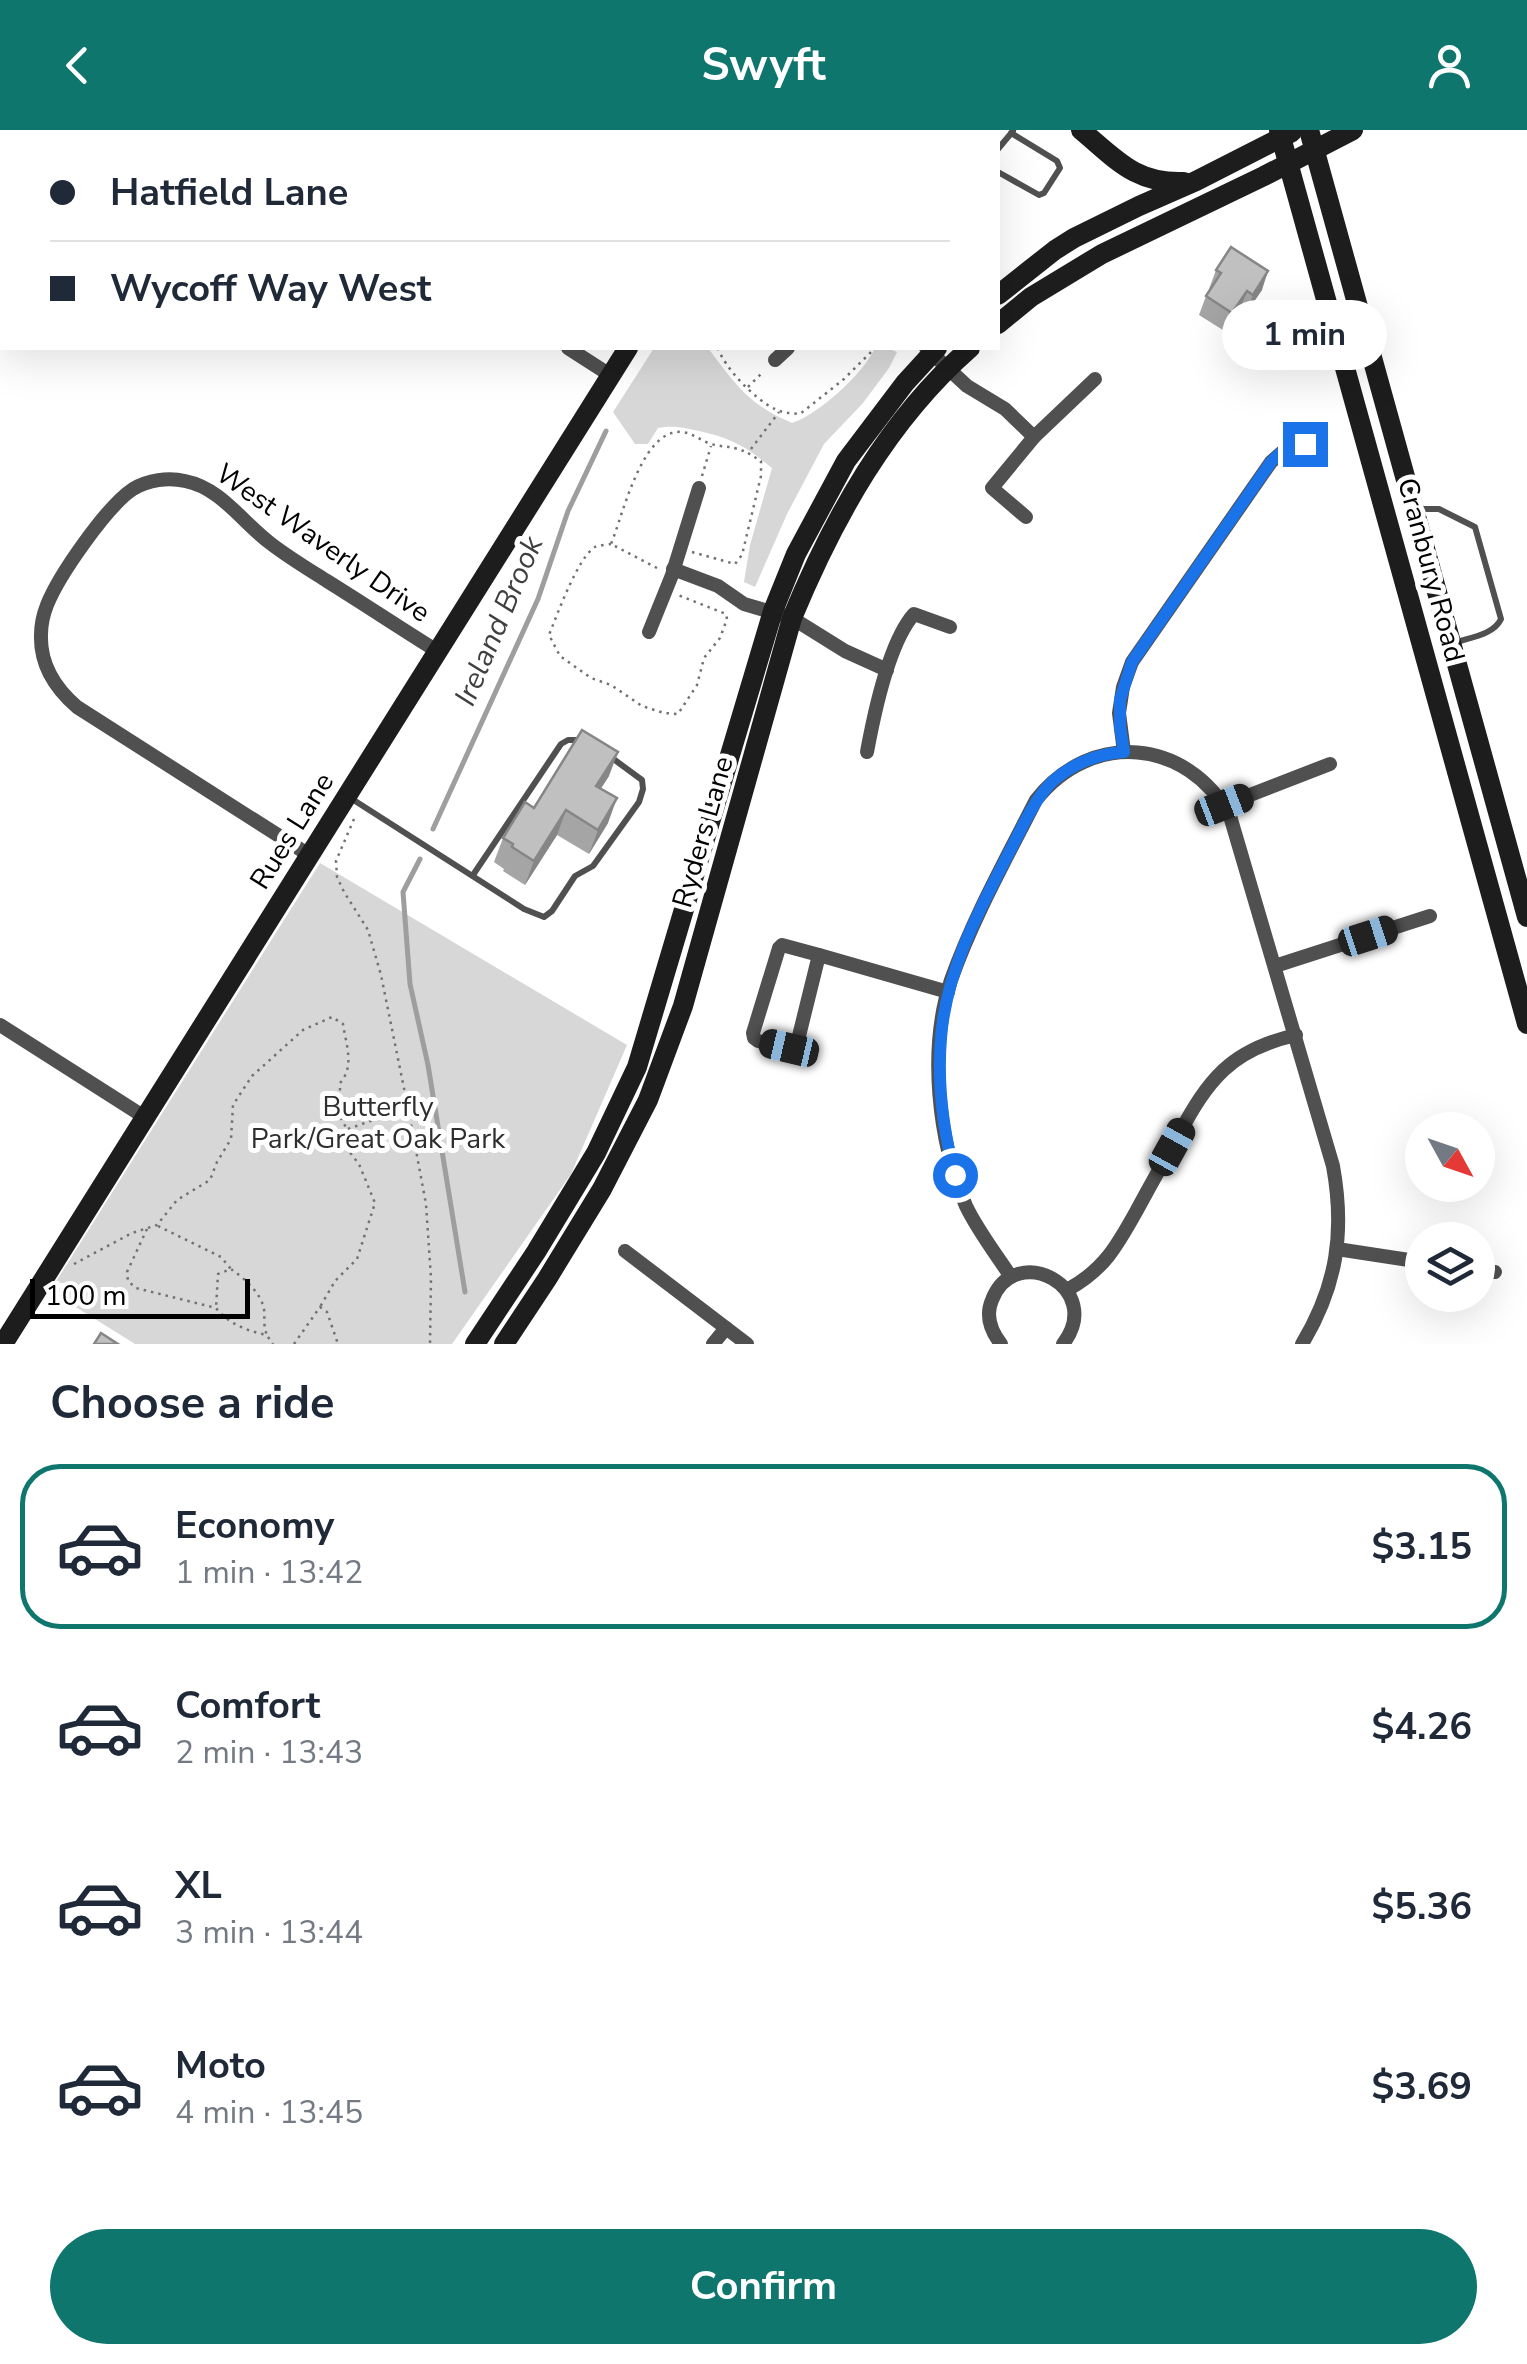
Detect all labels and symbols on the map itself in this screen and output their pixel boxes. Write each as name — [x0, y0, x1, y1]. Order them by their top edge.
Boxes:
callout: 1 min — [1222, 299, 1388, 369]
route end — [1283, 422, 1328, 467]
street label: West Waverly Drive — [208, 455, 438, 631]
street label: Cranbury Road — [1388, 474, 1474, 666]
water label: Ireland Brook — [445, 529, 554, 712]
street label: Ryders Lane — [663, 752, 743, 912]
street label: Rues Lane — [241, 765, 343, 897]
car — [1191, 780, 1257, 830]
car — [1335, 912, 1401, 960]
car — [756, 1027, 822, 1069]
park label: Butterfly Park/Great Oak Park — [251, 1088, 506, 1158]
north arrow — [1405, 1112, 1495, 1202]
car — [1144, 1113, 1200, 1181]
route start — [933, 1153, 978, 1198]
scale bar — [30, 1274, 250, 1318]

